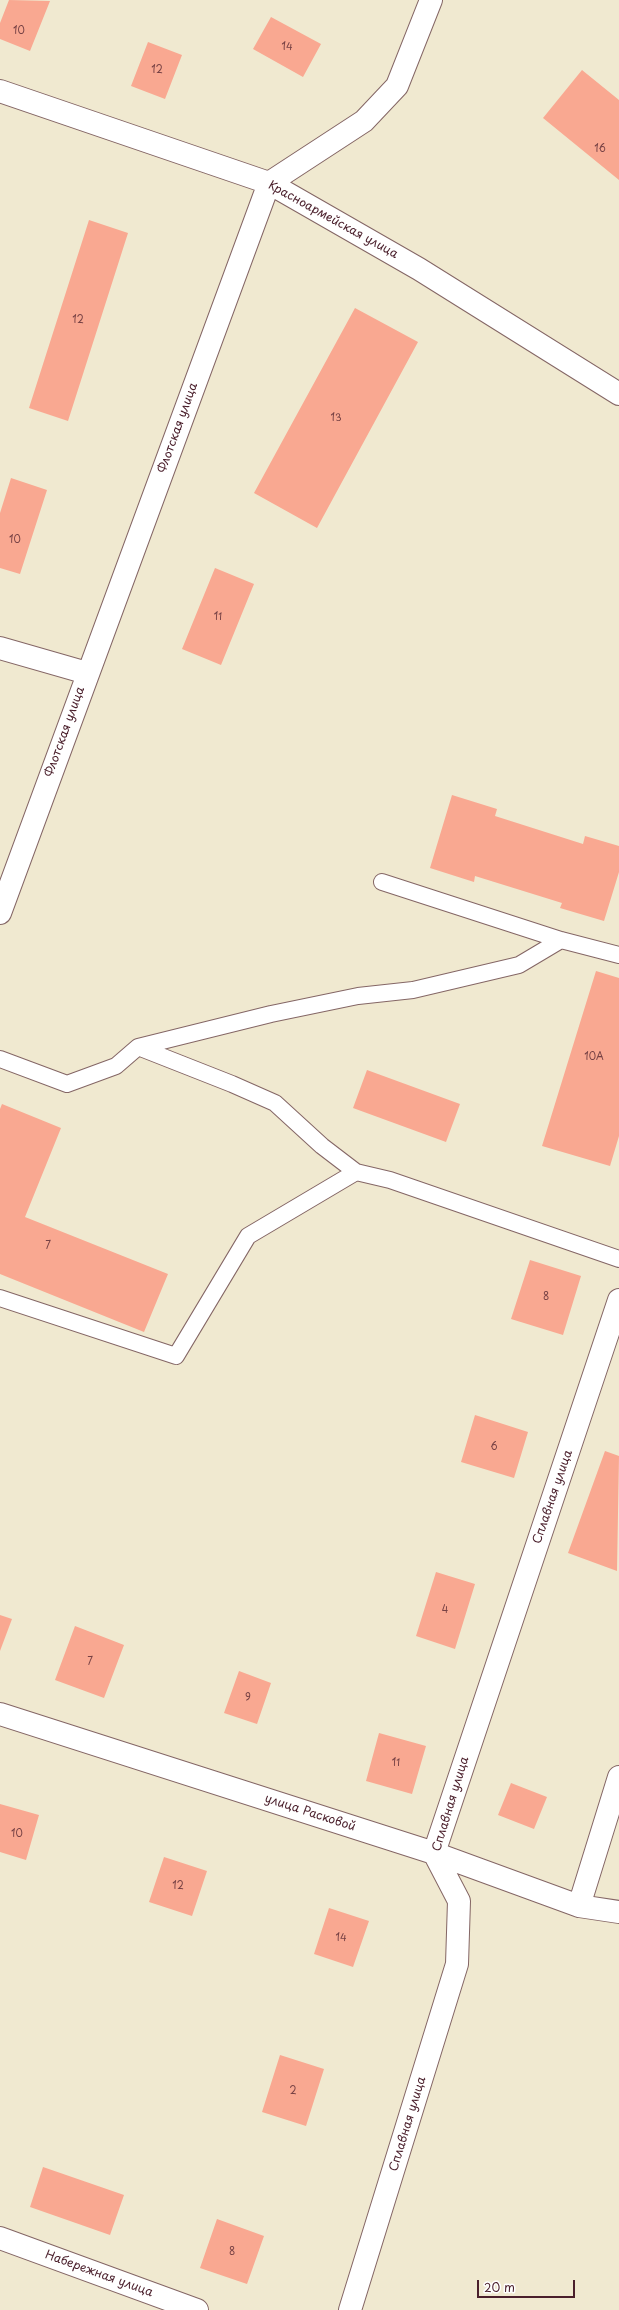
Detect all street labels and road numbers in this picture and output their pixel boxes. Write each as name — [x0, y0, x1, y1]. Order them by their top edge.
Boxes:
street label: Красноармейская улица — [266, 178, 400, 262]
street label: Флотская улица — [155, 381, 201, 475]
street label: Флотская улица — [42, 685, 88, 779]
street label: Сплавная улица — [530, 1448, 576, 1546]
street label: Сплавная улица — [430, 1755, 472, 1853]
street label: улица Расковой — [263, 1792, 357, 1834]
street label: Сплавная улица — [387, 2075, 429, 2173]
street label: Набережная улица — [43, 2248, 155, 2300]

